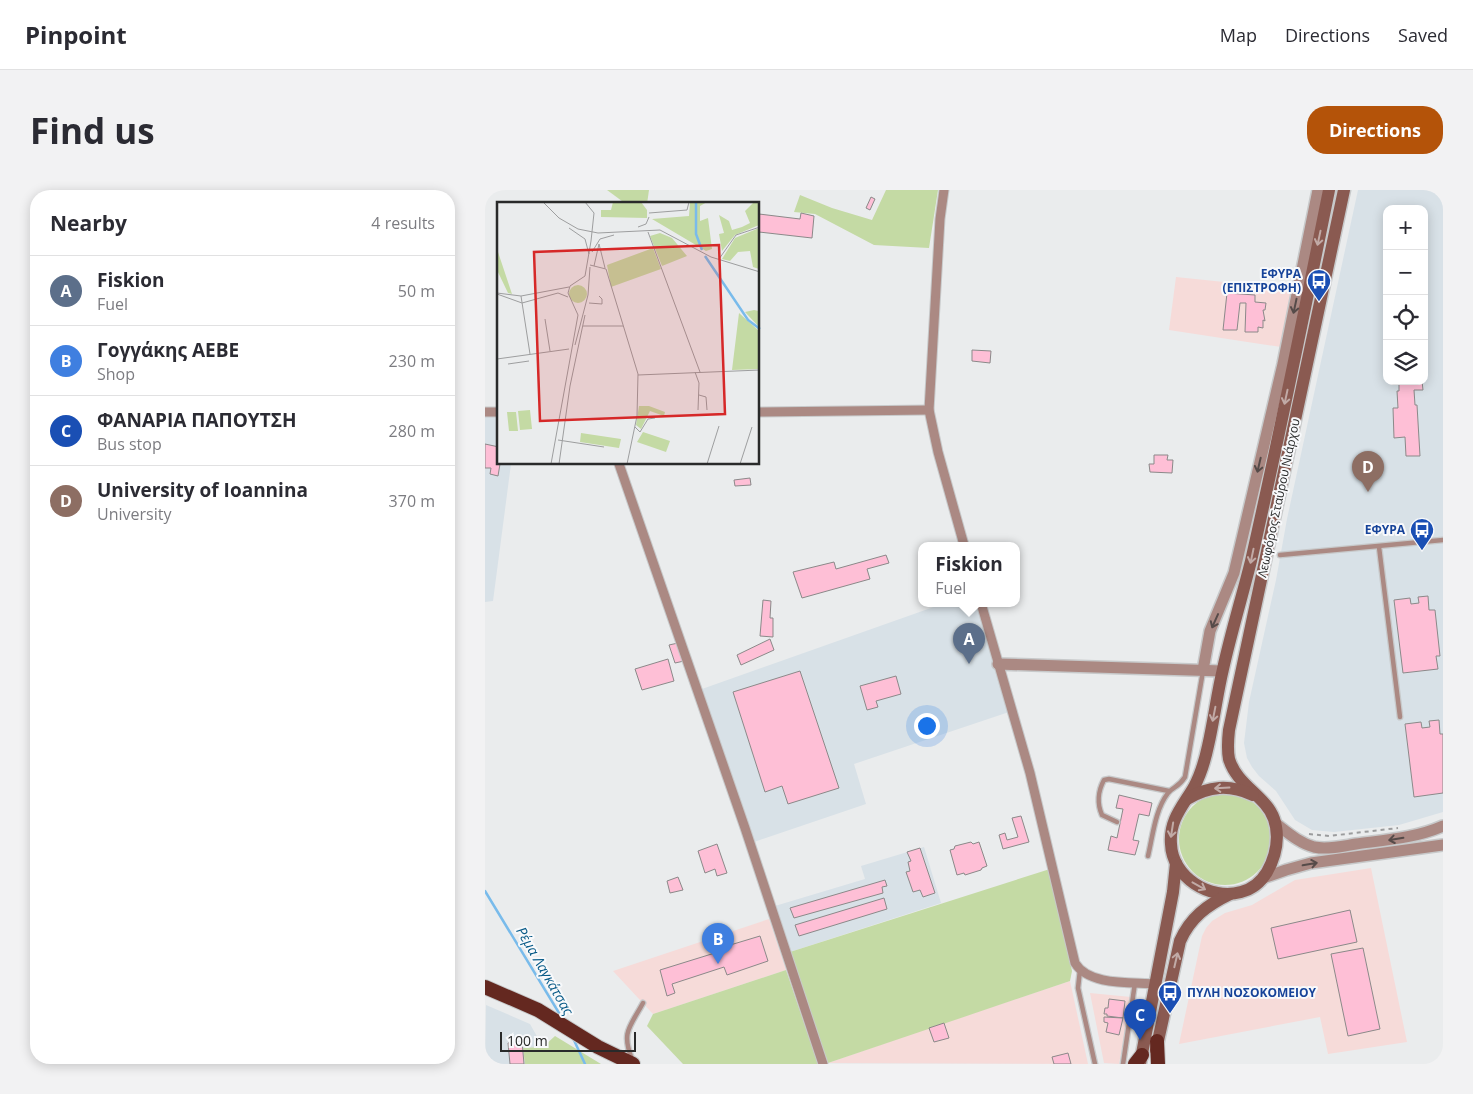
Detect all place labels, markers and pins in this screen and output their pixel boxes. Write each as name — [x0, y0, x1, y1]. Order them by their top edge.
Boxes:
place label: ΕΦΥΡΑ (ΕΠΙΣΤΡΟΦΗ) — [1223, 265, 1302, 296]
bus stop icon: ΕΦΥΡΑ (ΕΠΙΣΤΡΟΦΗ) — [1306, 268, 1332, 302]
pin: D — [1352, 451, 1384, 492]
bus stop icon: ΕΦΥΡΑ — [1409, 517, 1435, 551]
place label: ΕΦΥΡΑ — [1365, 521, 1406, 538]
pin: A — [953, 623, 985, 664]
pin: B — [702, 923, 734, 964]
bus stop icon: ΠΥΛΗ ΝΟΣΟΚΟΜΕΙΟΥ — [1157, 980, 1183, 1014]
place label: ΠΥΛΗ ΝΟΣΟΚΟΜΕΙΟΥ — [1187, 984, 1317, 1001]
pin: C — [1124, 999, 1156, 1040]

